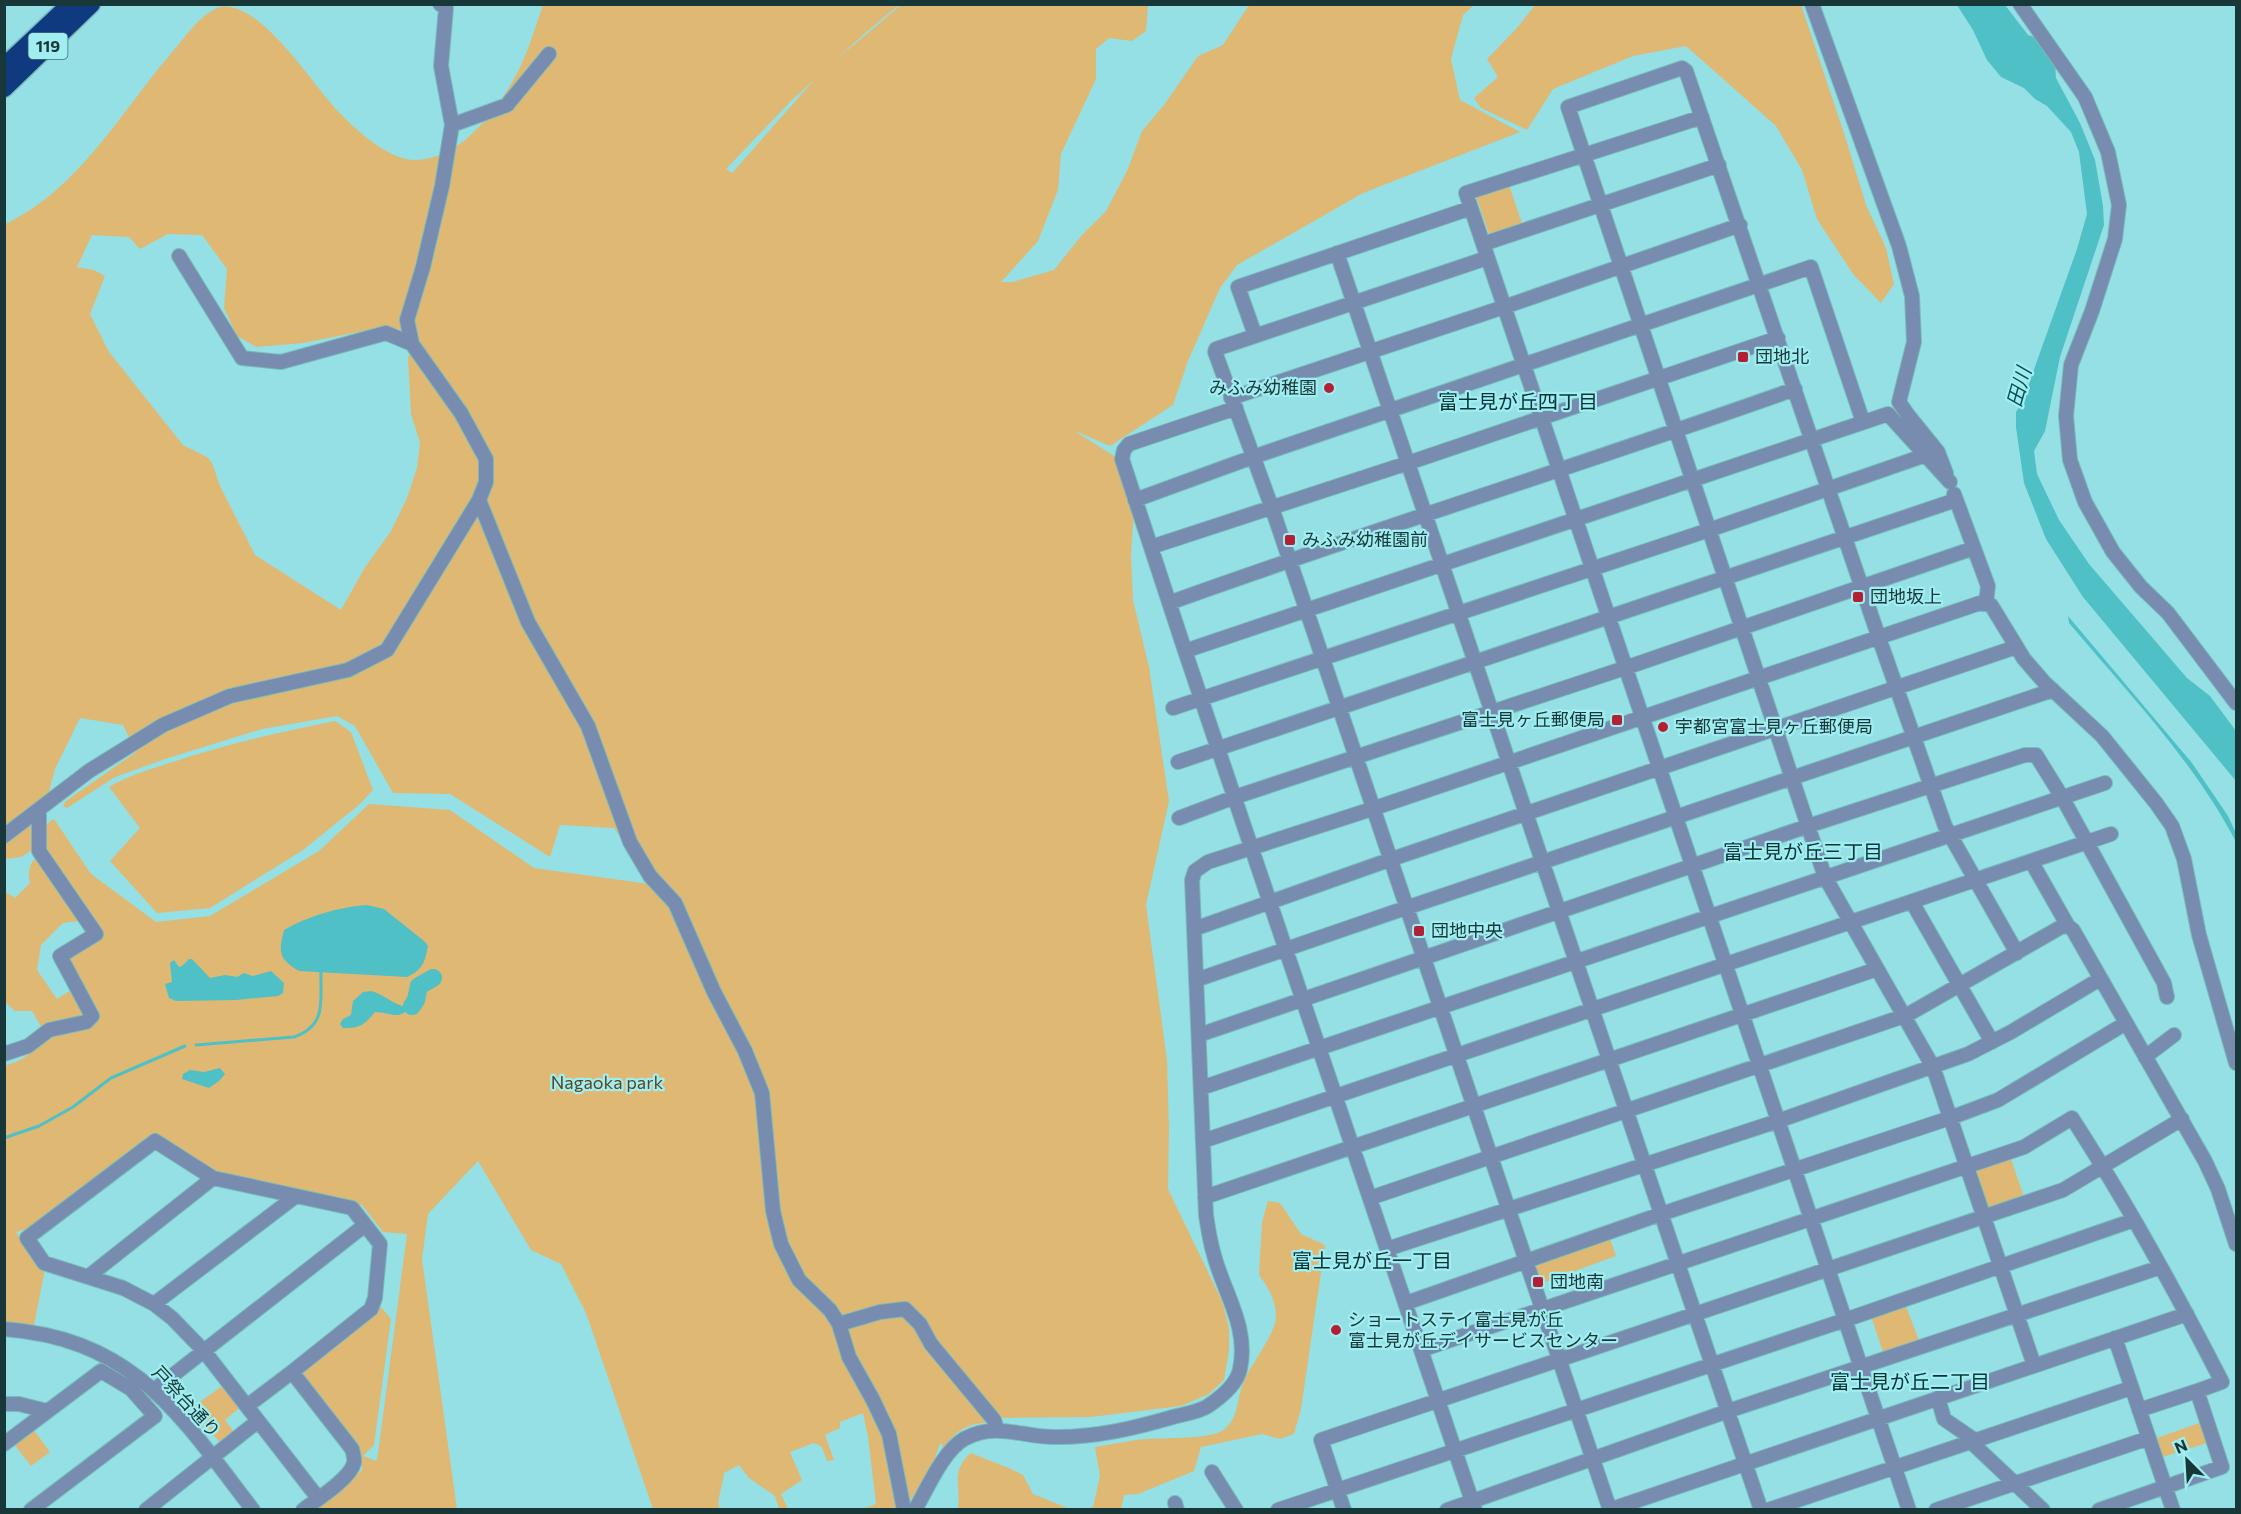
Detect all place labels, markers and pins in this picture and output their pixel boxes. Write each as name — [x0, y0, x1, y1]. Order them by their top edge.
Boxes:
place label: 団地北 — [1755, 345, 1809, 367]
marker: 団地北 — [1736, 350, 1750, 364]
place label: みふみ幼稚園 — [1209, 376, 1317, 398]
marker: みふみ幼稚園 — [1322, 381, 1336, 395]
place label: みふみ幼稚園前 — [1302, 528, 1428, 550]
marker: みふみ幼稚園前 — [1283, 533, 1297, 547]
place label: 団地坂上 — [1870, 585, 1942, 607]
marker: 団地坂上 — [1851, 590, 1865, 604]
place label: 富士見ヶ丘郵便局 — [1461, 708, 1605, 730]
marker: 富士見ヶ丘郵便局 — [1610, 713, 1624, 727]
place label: 宇都宮富士見ヶ丘郵便局 — [1675, 715, 1873, 737]
marker: 宇都宮富士見ヶ丘郵便局 — [1656, 720, 1670, 734]
place label: 団地中央 — [1431, 919, 1503, 941]
marker: 団地中央 — [1412, 924, 1426, 938]
place label: 団地南 — [1550, 1270, 1604, 1292]
marker: 団地南 — [1531, 1275, 1545, 1289]
place label: ショートステイ富士見が丘 富士見が丘デイサービスセンター — [1348, 1308, 1618, 1351]
marker: ショートステイ富士見が丘 富士見が丘デイサービスセンター — [1329, 1323, 1343, 1337]

